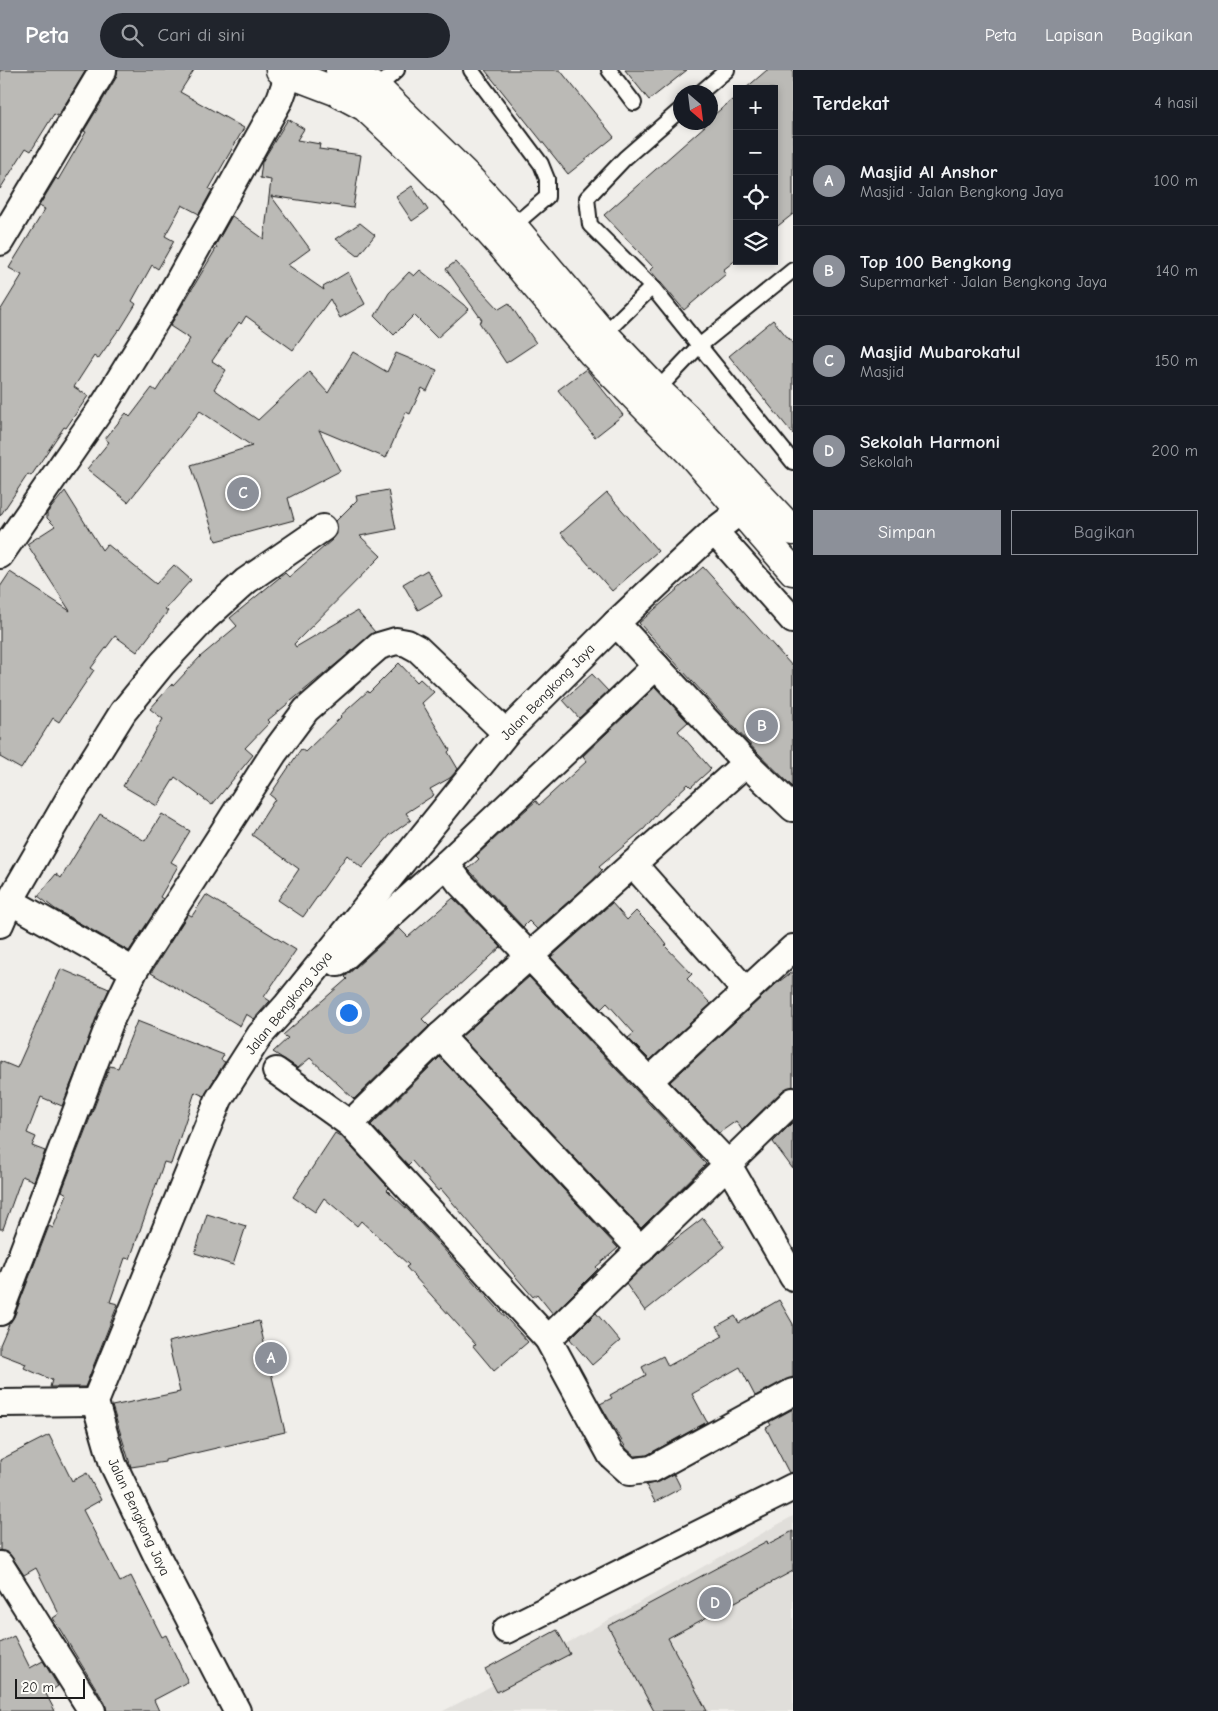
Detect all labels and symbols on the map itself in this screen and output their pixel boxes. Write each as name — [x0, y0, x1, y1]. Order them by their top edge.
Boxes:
north arrow — [673, 85, 718, 130]
pin: C — [227, 474, 259, 512]
street label: Jalan Bengkong Jaya — [497, 640, 599, 744]
pin: B — [746, 707, 778, 745]
street label: Jalan Bengkong Jaya — [242, 948, 336, 1058]
your location — [336, 1000, 362, 1026]
pin: A — [255, 1339, 287, 1377]
street label: Jalan Bengkong Jaya — [104, 1455, 174, 1579]
pin: D — [699, 1584, 731, 1622]
scale bar — [15, 1676, 85, 1699]

